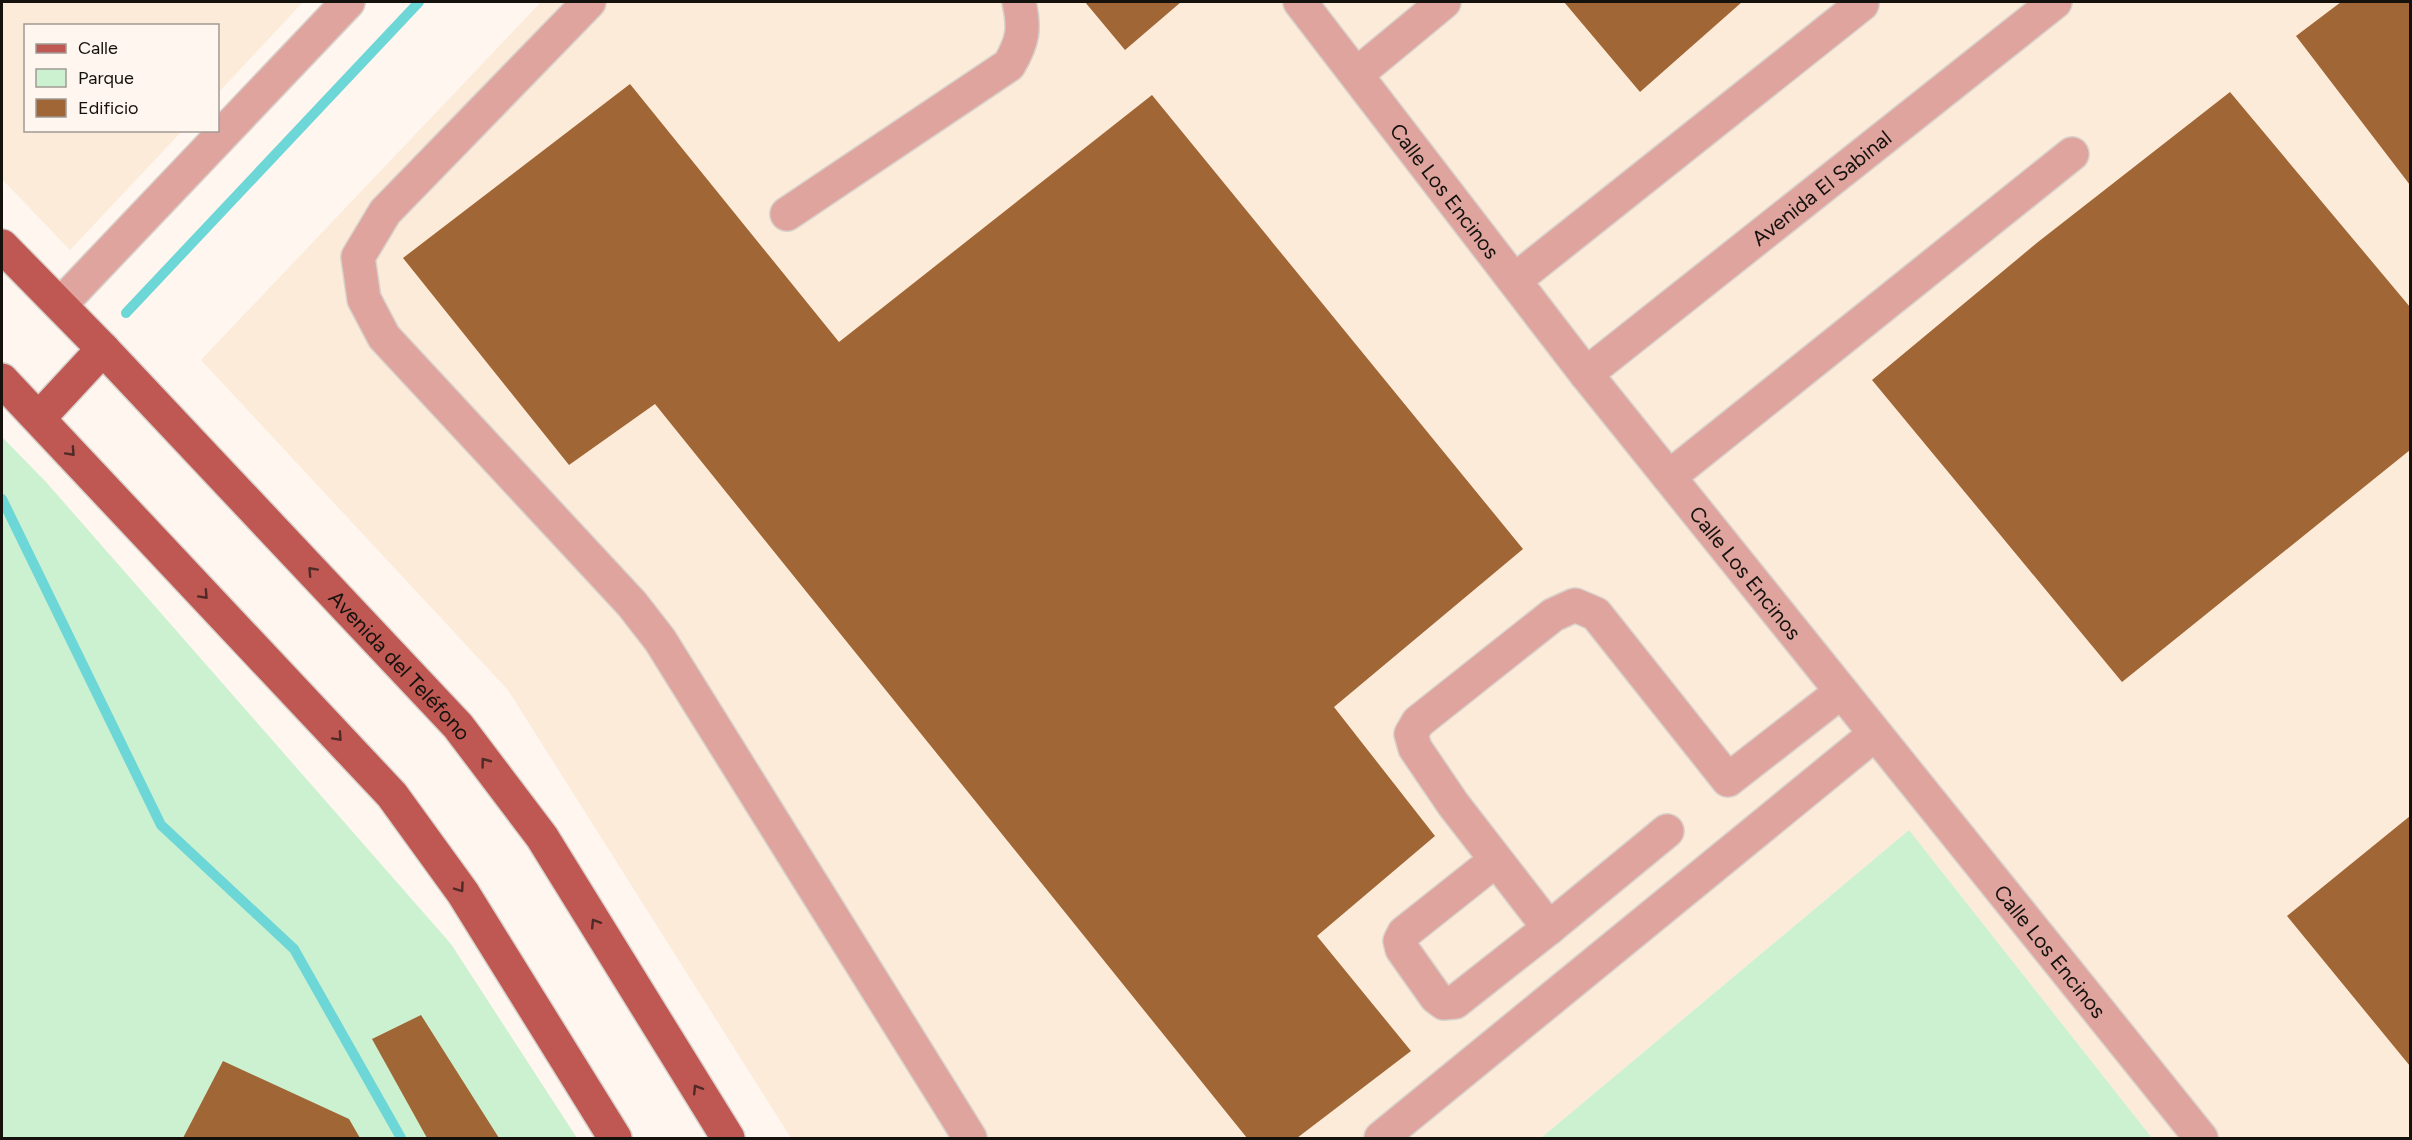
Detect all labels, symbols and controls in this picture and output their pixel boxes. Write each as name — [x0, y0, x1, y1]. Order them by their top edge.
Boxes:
legend — [24, 24, 219, 132]
text: Calle — [78, 37, 118, 59]
text: Parque — [78, 67, 134, 89]
text: Edificio — [78, 97, 139, 119]
street label: Calle Los Encinos — [1385, 118, 1505, 263]
street label: Avenida El Sabinal — [1746, 125, 1896, 251]
one-way arrow — [64, 446, 75, 456]
street label: Calle Los Encinos — [1685, 501, 1807, 644]
one-way arrow — [308, 567, 319, 578]
street label: Avenida del Teléfono — [324, 585, 476, 745]
one-way arrow — [197, 587, 208, 598]
one-way arrow — [330, 730, 341, 741]
one-way arrow — [481, 757, 492, 768]
street label: Calle Los Encinos — [1989, 879, 2112, 1023]
one-way arrow — [453, 882, 464, 893]
one-way arrow — [590, 919, 602, 929]
one-way arrow — [693, 1085, 705, 1095]

